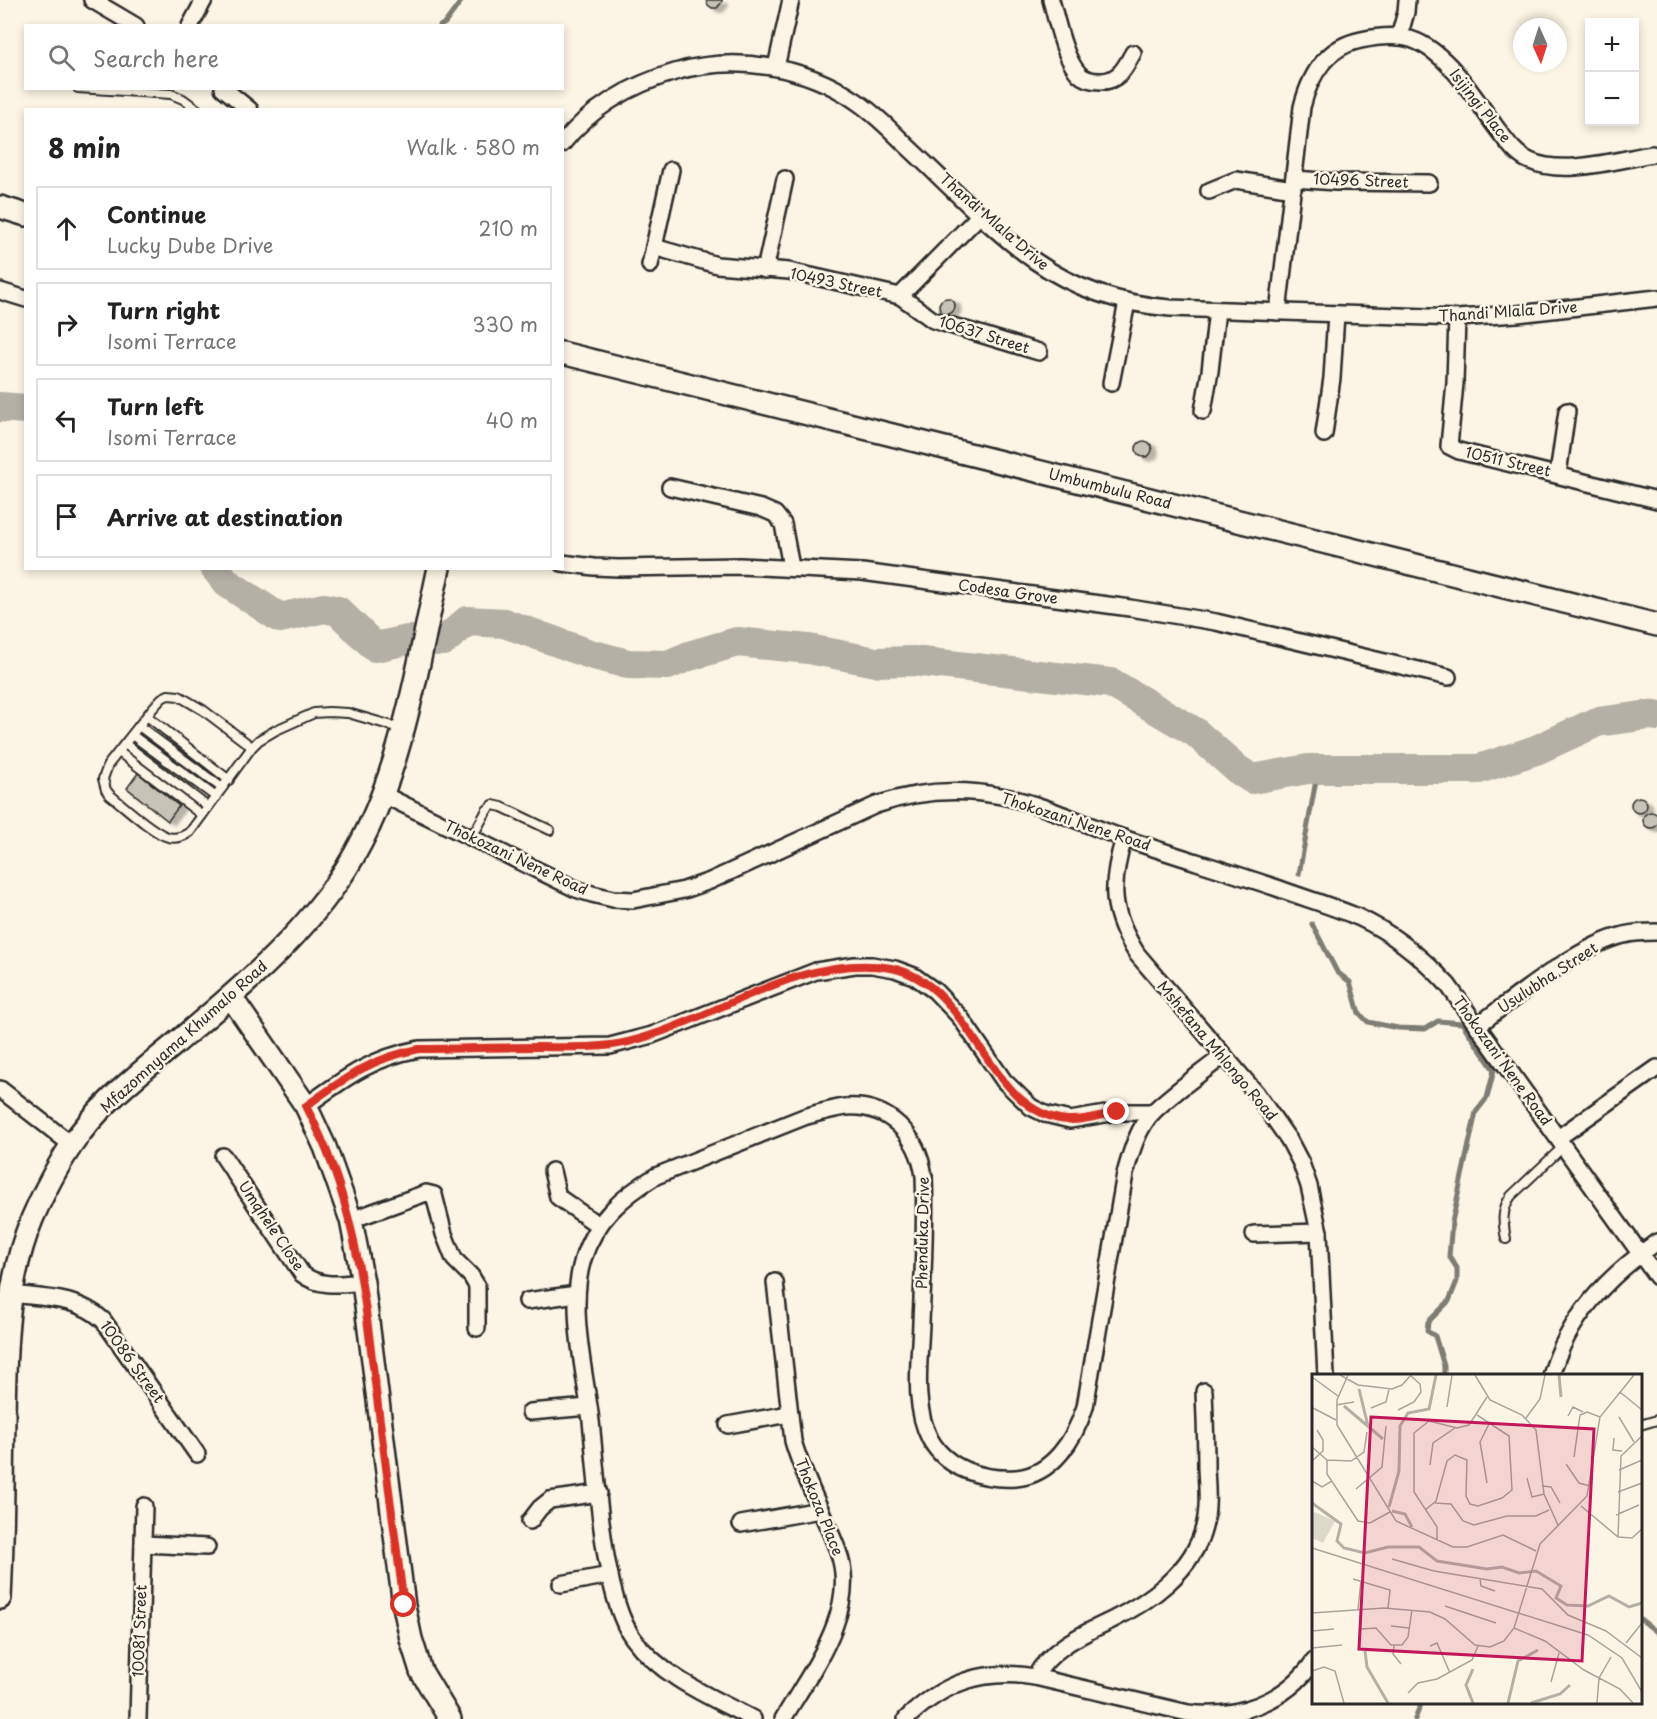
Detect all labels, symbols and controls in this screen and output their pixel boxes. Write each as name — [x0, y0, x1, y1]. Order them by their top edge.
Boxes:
north arrow — [1513, 18, 1567, 72]
map controls — [1585, 18, 1639, 126]
button: + — [1585, 18, 1639, 72]
search box — [24, 24, 564, 90]
icon: search — [45, 41, 78, 74]
text: Search here — [93, 41, 219, 74]
street label: Isijingi Place — [1445, 63, 1518, 147]
button: − — [1585, 72, 1639, 126]
text: 8 min — [48, 128, 121, 167]
text: Walk · 580 m — [406, 132, 540, 162]
street label: 10496 Street — [1313, 166, 1409, 193]
street label: Thandi Mlala Drive — [935, 167, 1055, 275]
text: Continue — [107, 197, 206, 230]
icon: ahead — [50, 212, 83, 245]
text: 210 m — [479, 213, 538, 243]
text: Lucky Dube Drive — [107, 230, 273, 260]
street label: 10493 Street — [788, 261, 884, 303]
text: Turn right — [107, 293, 220, 326]
street label: Thandi Mlala Drive — [1438, 294, 1578, 327]
icon: right — [50, 308, 83, 341]
text: 330 m — [472, 309, 538, 339]
street label: 10637 Street — [936, 309, 1033, 358]
text: Isomi Terrace — [107, 326, 237, 356]
text: Turn left — [107, 389, 204, 422]
icon: left — [50, 404, 83, 437]
text: 40 m — [486, 405, 538, 435]
text: Isomi Terrace — [107, 422, 237, 452]
street label: 10511 Street — [1463, 440, 1553, 482]
street label: Umbumbulu Road — [1046, 461, 1174, 514]
icon: arrive — [50, 500, 83, 533]
text: Arrive at destination — [107, 500, 343, 533]
street label: Codesa Grove — [957, 572, 1060, 609]
street label: Thokozani Nene Road — [999, 786, 1154, 856]
street label: Thokozani Nene Road — [441, 813, 592, 900]
street label: Usulubha Street — [1492, 936, 1602, 1018]
street label: Mfazomnyama Khumalo Road — [94, 954, 272, 1117]
street label: Mshefana Mhlongo Road — [1153, 975, 1284, 1125]
street label: Thokozani Nene Road — [1448, 990, 1558, 1130]
route end — [1103, 1098, 1129, 1124]
street label: Umqhele Close — [233, 1175, 311, 1275]
street label: Phenduka Drive — [909, 1177, 934, 1289]
street label: 10086 Street — [95, 1315, 171, 1407]
inset map — [1312, 1374, 1642, 1704]
street label: Thokoza Place — [790, 1454, 850, 1559]
street label: 10081 Street — [125, 1584, 152, 1678]
route start — [390, 1591, 416, 1617]

